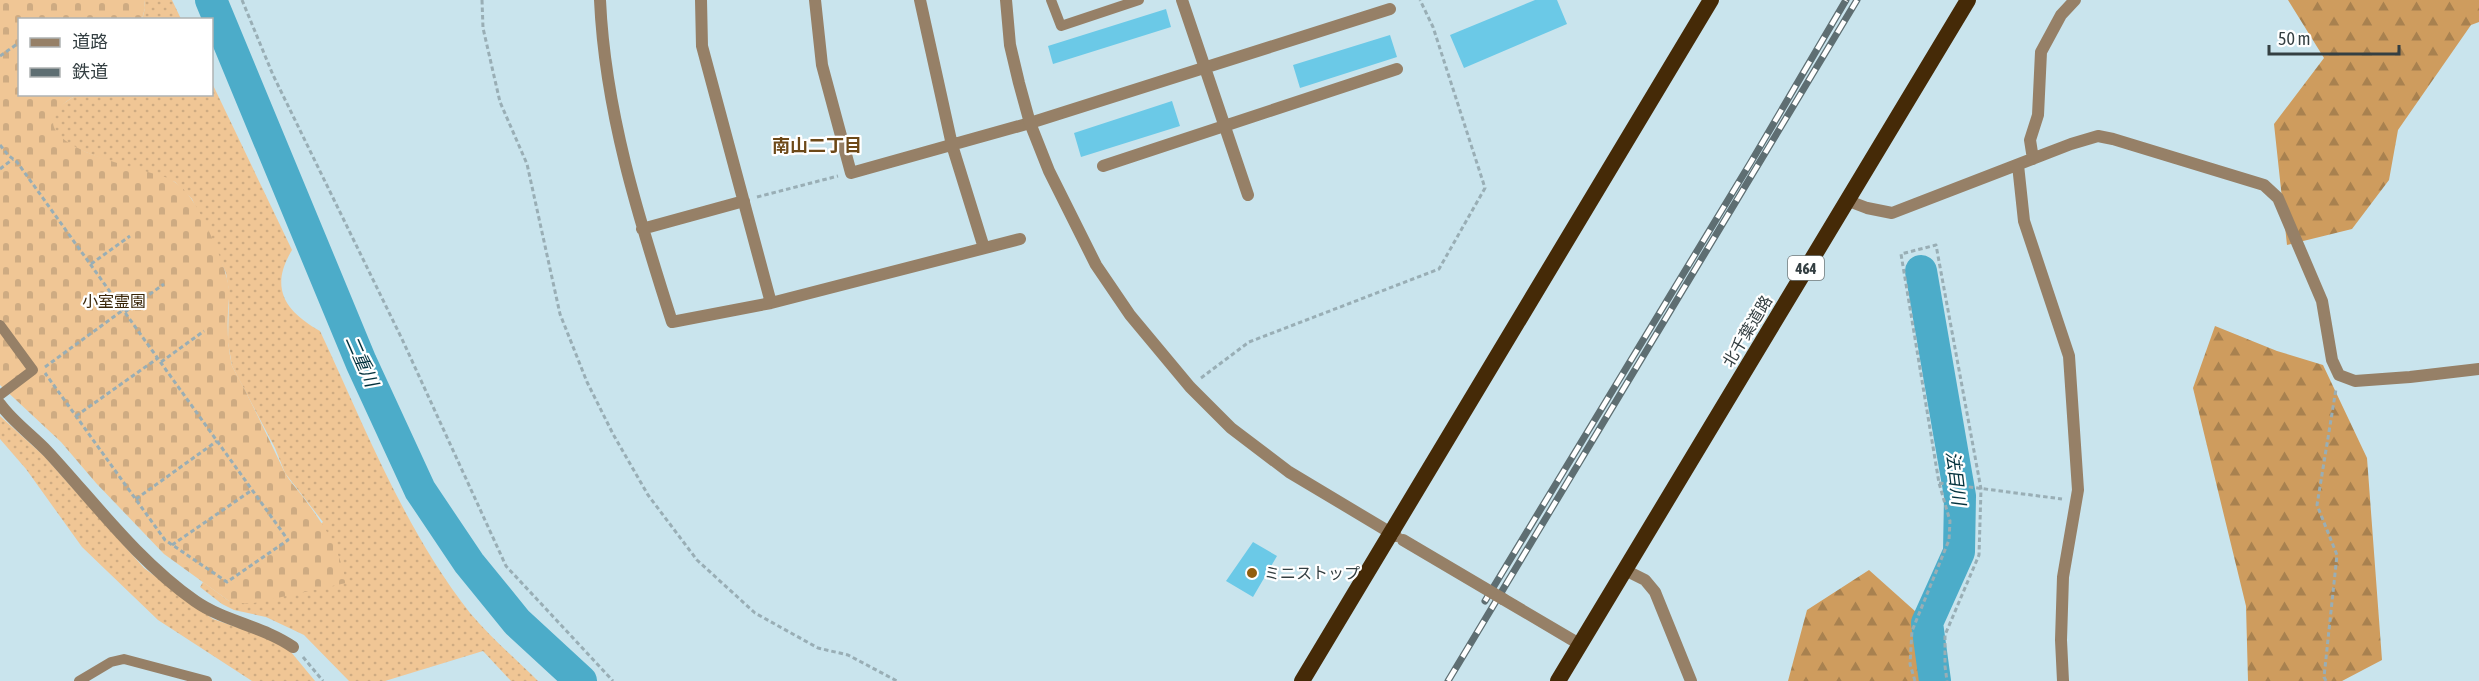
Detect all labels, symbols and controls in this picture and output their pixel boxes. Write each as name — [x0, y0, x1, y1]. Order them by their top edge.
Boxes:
legend — [18, 18, 213, 96]
scale bar — [2269, 18, 2400, 56]
text: 50 m — [2278, 28, 2310, 49]
text: 道路 — [72, 31, 108, 52]
text: 鉄道 — [72, 61, 108, 82]
district label: 南山二丁目 — [772, 135, 862, 156]
road number: 464 — [1788, 256, 1824, 280]
park label: 小室霊園 — [82, 292, 146, 310]
street label: 北千葉道路 — [1719, 292, 1775, 370]
water label: 二重川 — [341, 332, 383, 392]
water label: 法目川 — [1942, 450, 1970, 508]
place label: ミニストップ — [1264, 564, 1360, 582]
marker: ミニストップ — [1245, 566, 1259, 580]

